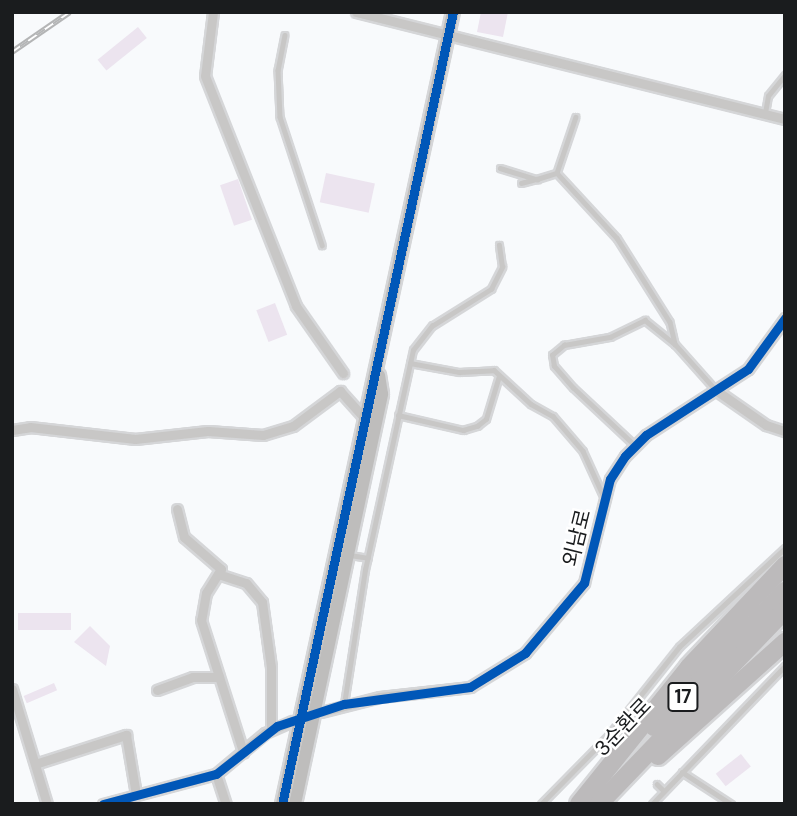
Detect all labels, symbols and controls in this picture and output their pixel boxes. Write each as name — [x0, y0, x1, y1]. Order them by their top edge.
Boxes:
street label: 외남로 — [558, 507, 596, 569]
road number: 17 — [667, 682, 699, 712]
street label: 3순환로 — [589, 693, 657, 761]

